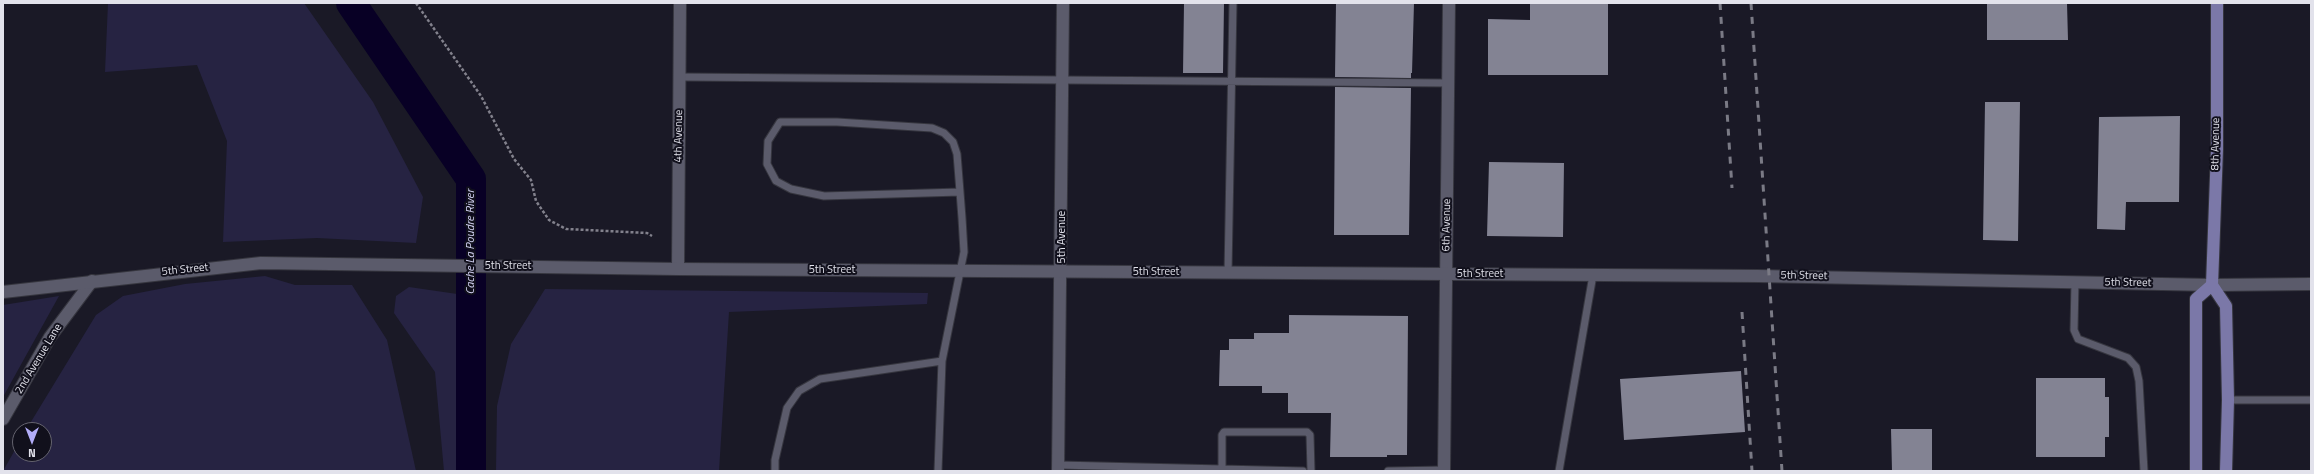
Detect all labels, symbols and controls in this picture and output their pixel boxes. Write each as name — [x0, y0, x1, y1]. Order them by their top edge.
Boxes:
street label: 4th Avenue — [672, 110, 686, 162]
street label: 8th Avenue — [2209, 118, 2223, 170]
water label: Cache La Poudre River — [464, 190, 478, 294]
street label: 6th Avenue — [1440, 199, 1454, 251]
street label: 5th Avenue — [1055, 211, 1069, 263]
street label: 5th Street — [485, 259, 531, 273]
street label: 5th Street — [161, 261, 209, 279]
street label: 5th Street — [809, 263, 855, 277]
street label: 5th Street — [1133, 265, 1179, 279]
street label: 5th Street — [1457, 267, 1503, 281]
street label: 5th Street — [1781, 269, 1827, 283]
street label: 5th Street — [2105, 276, 2151, 290]
street label: 2nd Avenue Lane — [13, 322, 65, 396]
north arrow — [12, 422, 52, 462]
text: N — [28, 445, 36, 461]

